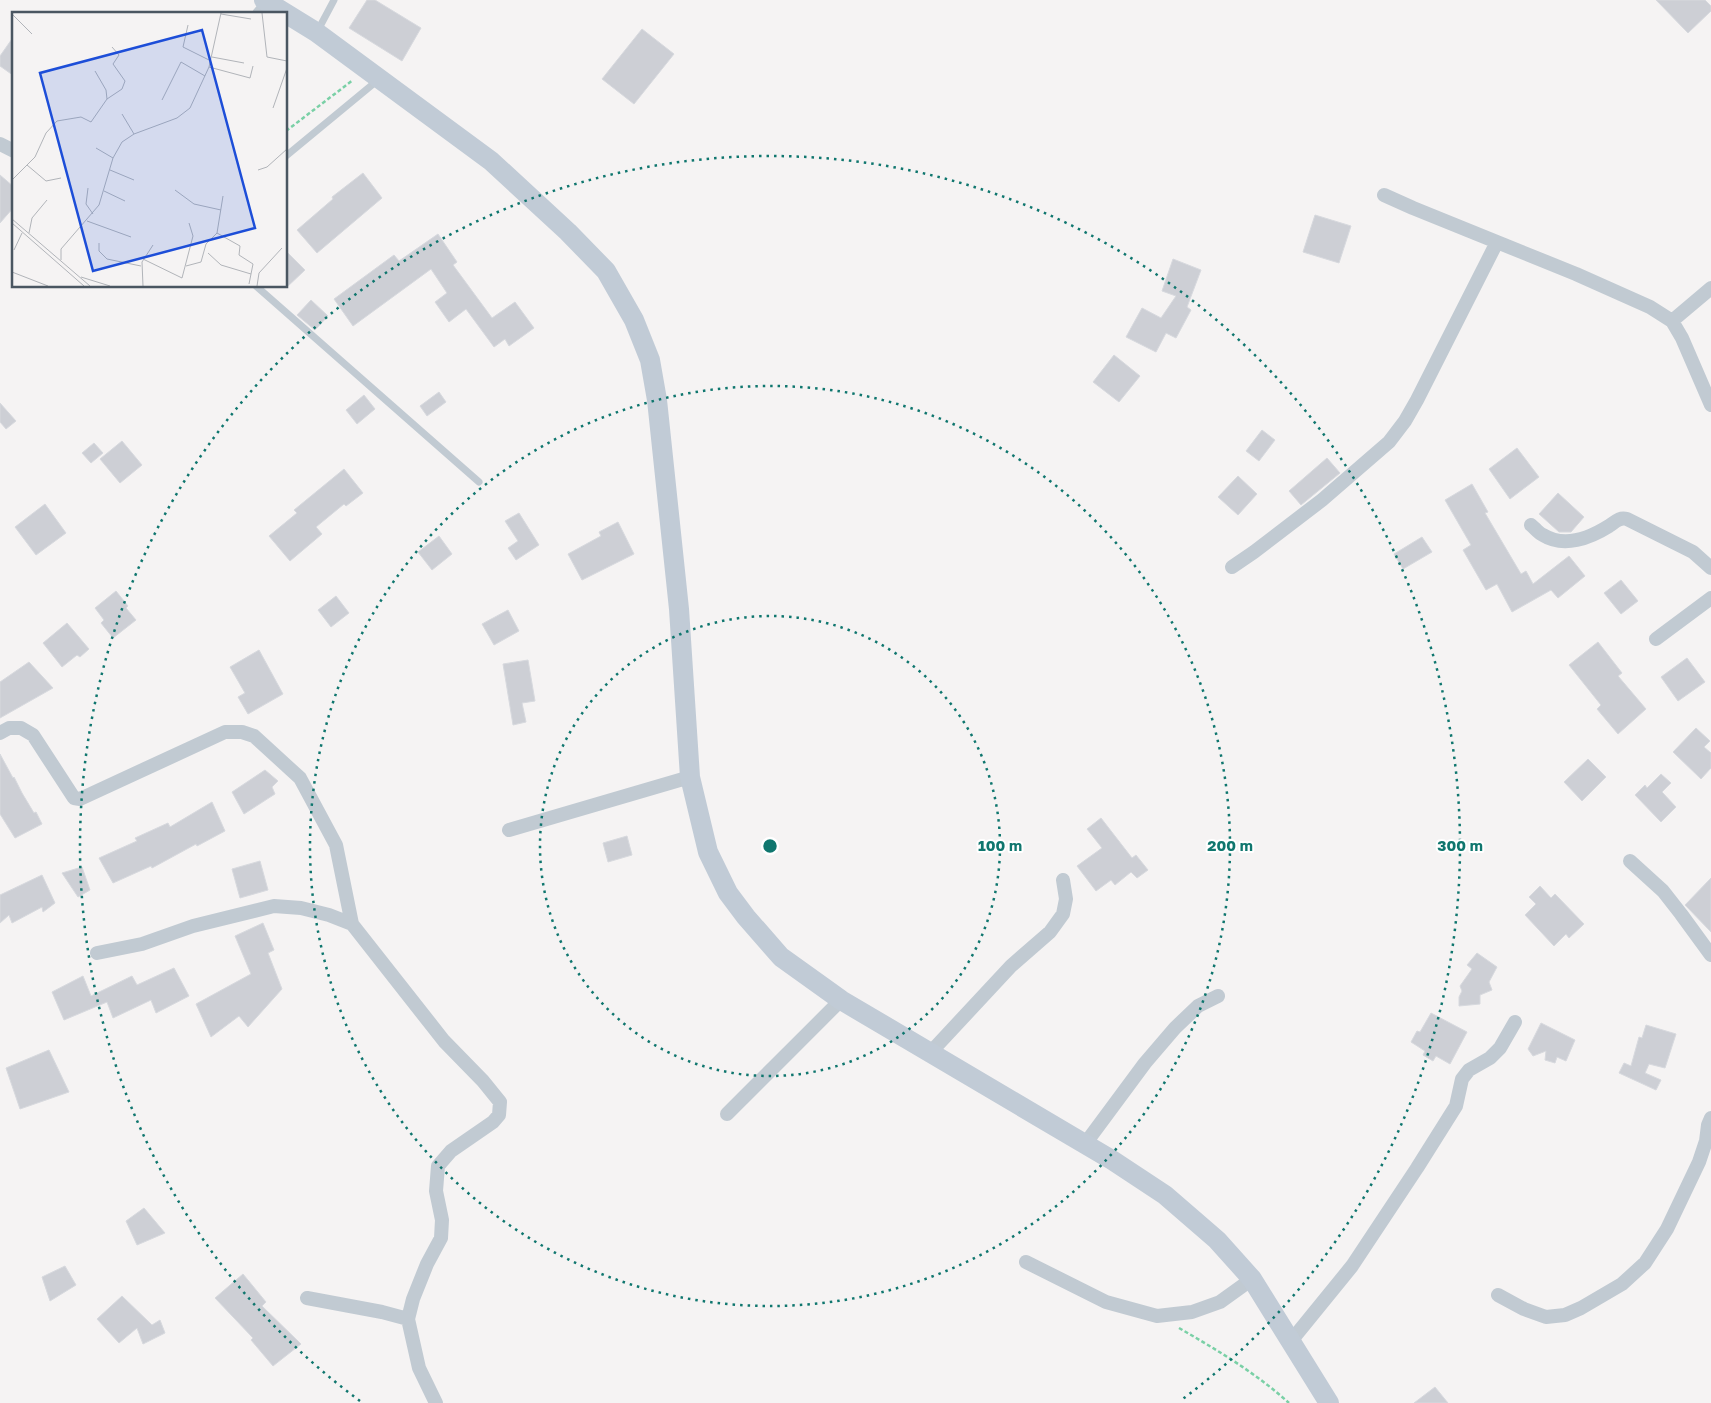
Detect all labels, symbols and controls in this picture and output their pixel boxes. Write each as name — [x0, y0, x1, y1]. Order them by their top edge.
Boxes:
inset map — [12, 12, 288, 288]
text: 100 m — [978, 836, 1022, 854]
text: 200 m — [1207, 836, 1253, 854]
text: 300 m — [1437, 836, 1483, 854]
centre of rings — [761, 837, 779, 855]

